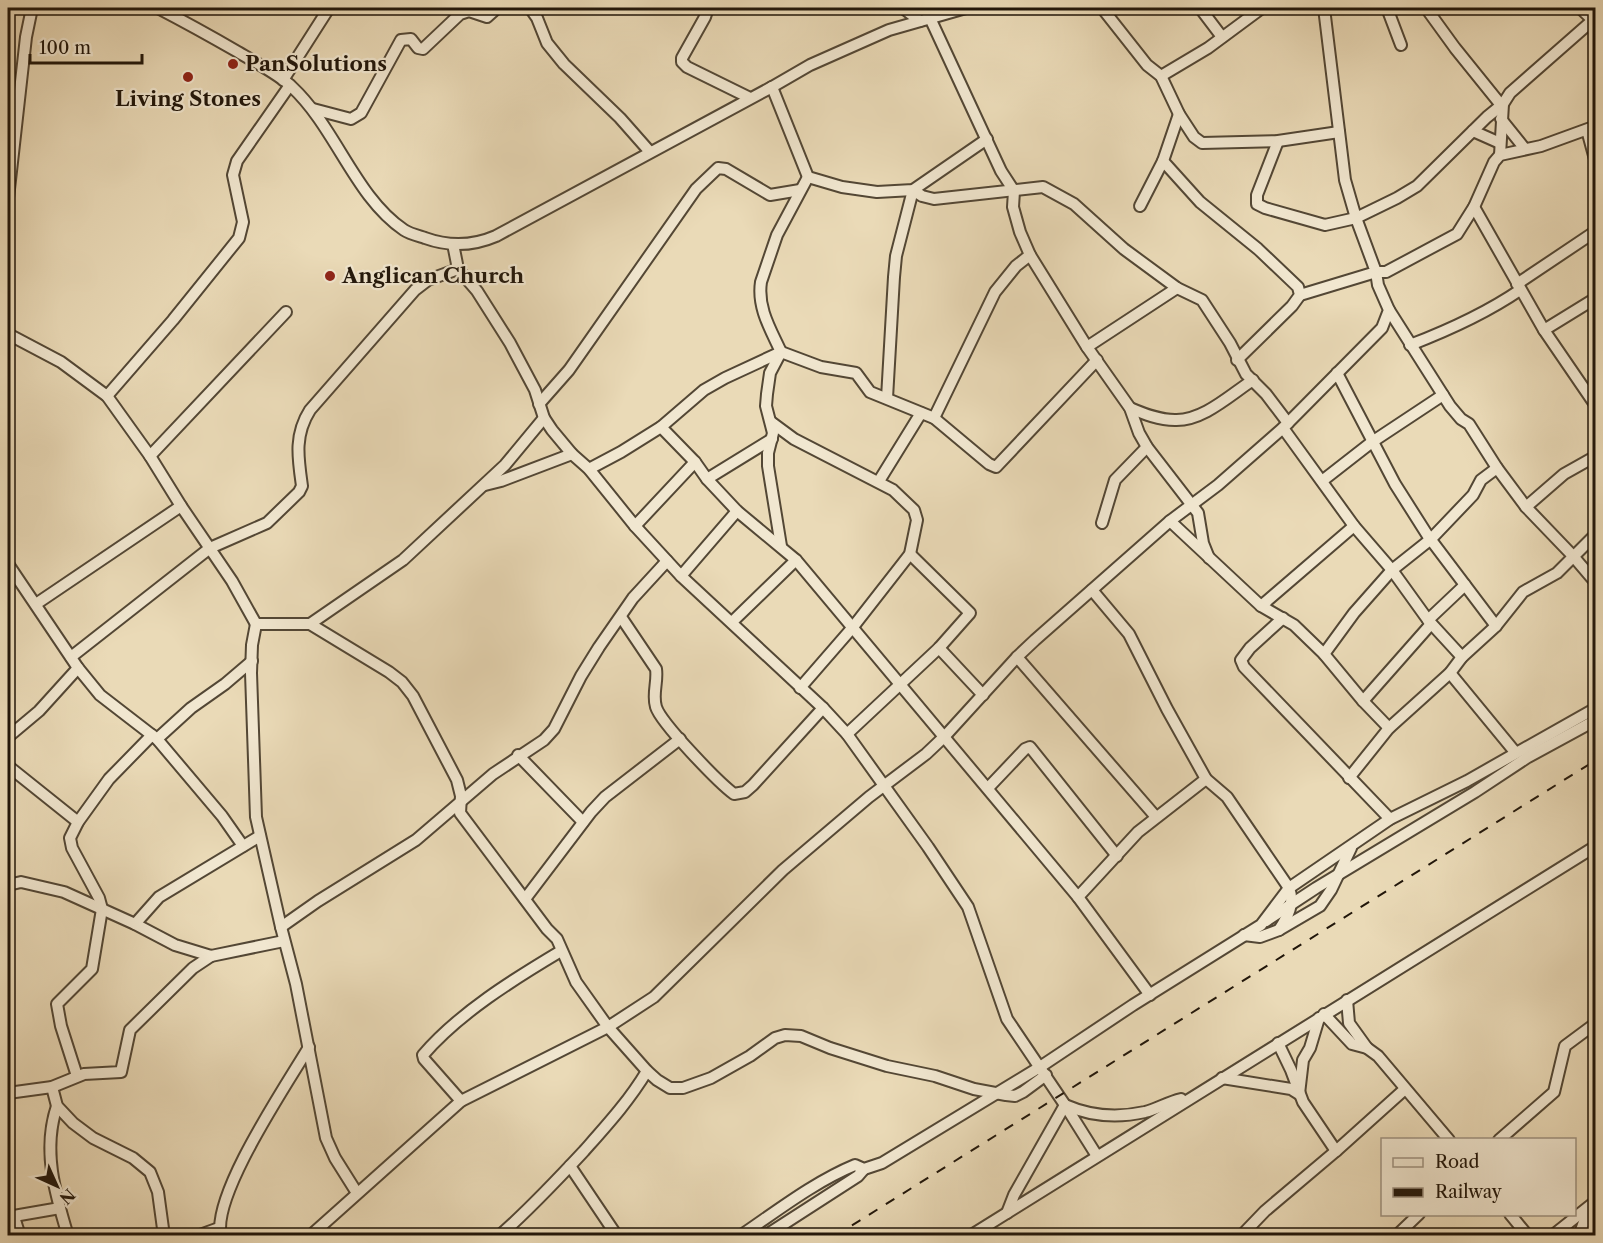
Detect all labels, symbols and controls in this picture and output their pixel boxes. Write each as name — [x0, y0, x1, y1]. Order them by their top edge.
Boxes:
scale bar — [30, 27, 142, 65]
text: 100 m — [39, 37, 91, 59]
place label: PanSolutions — [245, 51, 387, 76]
marker: PanSolutions — [226, 57, 240, 71]
marker: Living Stones — [181, 70, 195, 84]
place label: Living Stones — [115, 86, 261, 111]
place label: Anglican Church — [341, 263, 525, 288]
marker: Anglican Church — [323, 269, 337, 283]
legend — [1381, 1138, 1576, 1216]
text: Road — [1435, 1151, 1480, 1173]
north arrow — [27, 1156, 87, 1216]
text: Railway — [1435, 1181, 1503, 1203]
text: N — [56, 1185, 80, 1209]

